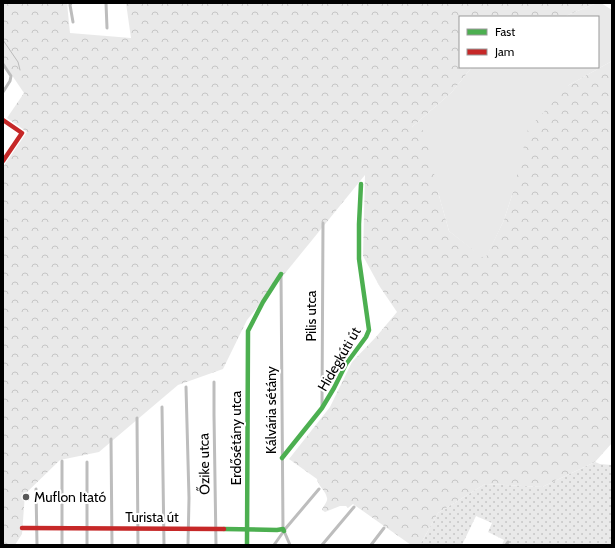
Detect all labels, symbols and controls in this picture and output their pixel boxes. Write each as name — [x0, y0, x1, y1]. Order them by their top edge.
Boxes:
legend — [459, 16, 599, 68]
text: Fast — [495, 24, 515, 39]
text: Jam — [494, 44, 514, 59]
street label: Pilis utca — [302, 290, 320, 342]
street label: Hidegkúti út — [313, 323, 365, 394]
street label: Kálvária sétány — [262, 366, 280, 454]
street label: Erdősétány utca — [227, 390, 245, 485]
street label: Őzike utca — [194, 433, 214, 495]
place label: Muflon Itató — [34, 488, 106, 506]
marker: Muflon Itató — [21, 492, 31, 502]
street label: Turista út — [125, 508, 179, 526]

